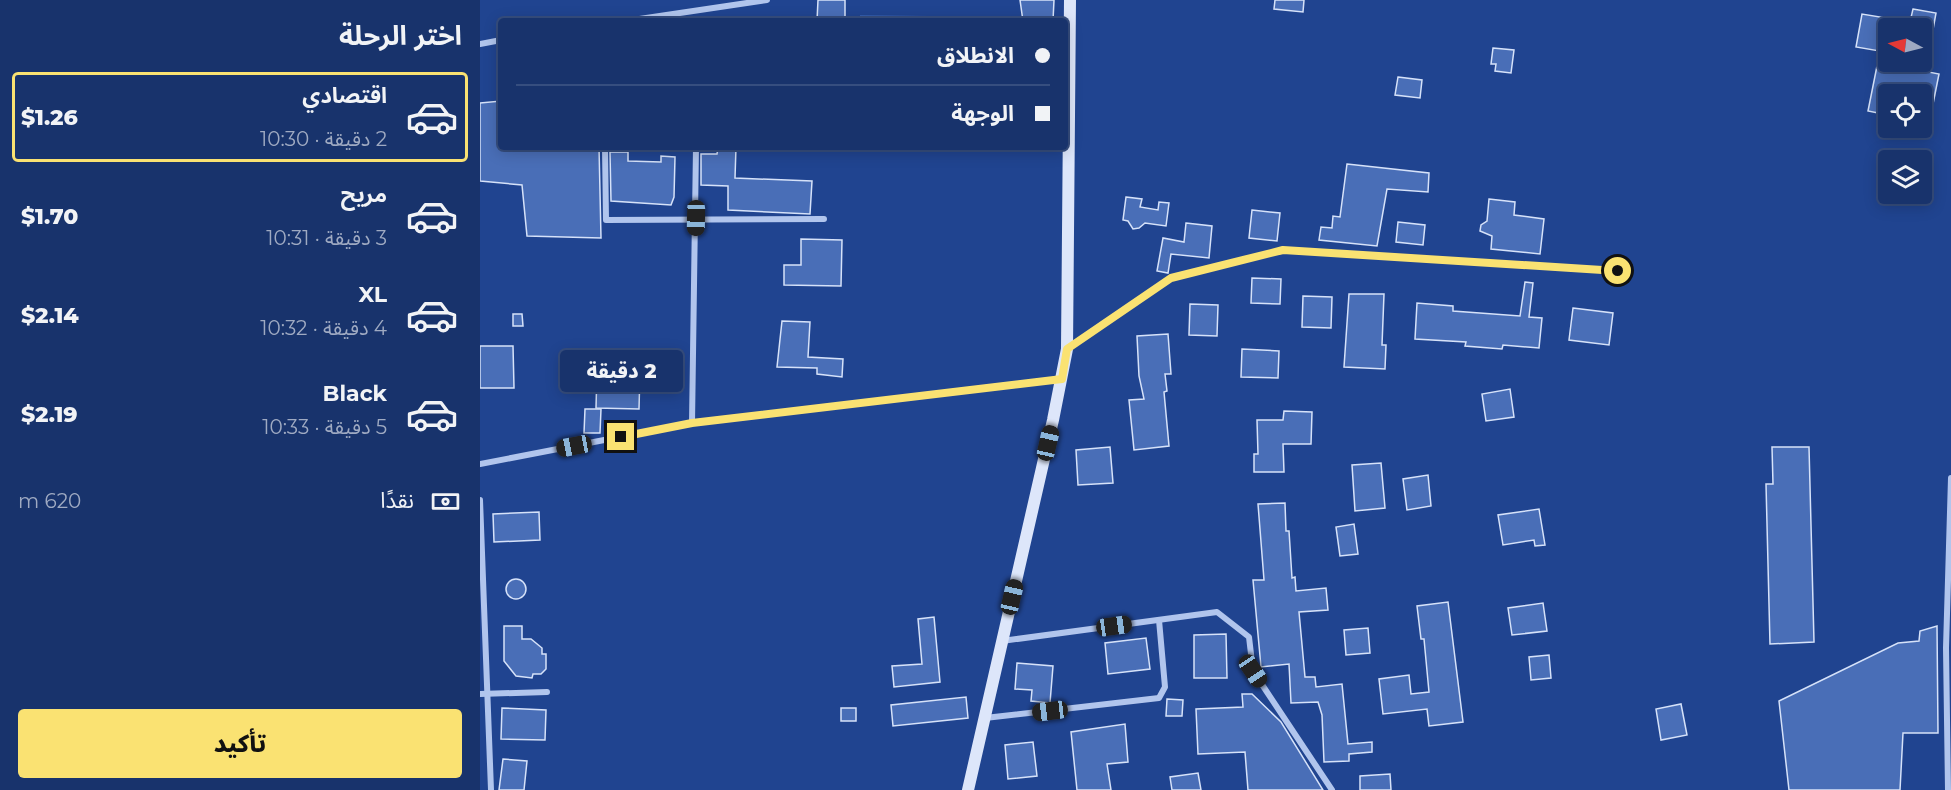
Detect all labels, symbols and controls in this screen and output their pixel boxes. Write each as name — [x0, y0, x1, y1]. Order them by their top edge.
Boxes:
north arrow — [1878, 18, 1932, 72]
map controls — [1878, 18, 1932, 204]
text: اختر الرحلة — [339, 19, 462, 52]
text: الانطلاق — [937, 42, 1014, 69]
text: اقتصادي — [302, 82, 387, 109]
button: locate — [1878, 84, 1932, 138]
icon: car — [405, 90, 459, 144]
text: الوجهة — [951, 100, 1014, 127]
text: $1.26 — [21, 104, 78, 131]
text: 2 دقيقة · 10:30 — [260, 127, 387, 151]
button: layers — [1878, 150, 1932, 204]
text: مريح — [341, 181, 387, 208]
icon: car — [405, 189, 459, 243]
car — [687, 200, 705, 236]
text: $1.70 — [21, 203, 78, 230]
text: 3 دقيقة · 10:31 — [266, 226, 387, 250]
route start — [1604, 257, 1631, 284]
text: XL — [358, 281, 387, 308]
icon: car — [405, 288, 459, 342]
text: $2.14 — [21, 302, 79, 329]
text: 4 دقيقة · 10:32 — [260, 316, 387, 340]
callout: 2 دقيقة — [560, 350, 682, 392]
text: 2 دقيقة — [586, 359, 657, 383]
text: Black — [323, 380, 387, 407]
icon: car — [405, 387, 459, 441]
text: $2.19 — [21, 401, 78, 428]
text: 5 دقيقة · 10:33 — [262, 415, 387, 439]
route end — [607, 423, 634, 450]
car — [1035, 423, 1061, 463]
car — [555, 434, 593, 458]
icon: cash — [429, 485, 462, 518]
text: نقدًا — [380, 487, 414, 514]
text: 620 m — [18, 489, 81, 513]
car — [999, 577, 1025, 617]
car — [1095, 615, 1133, 637]
car — [1235, 651, 1271, 691]
car — [1031, 700, 1069, 722]
button: تأكيد — [18, 709, 462, 778]

